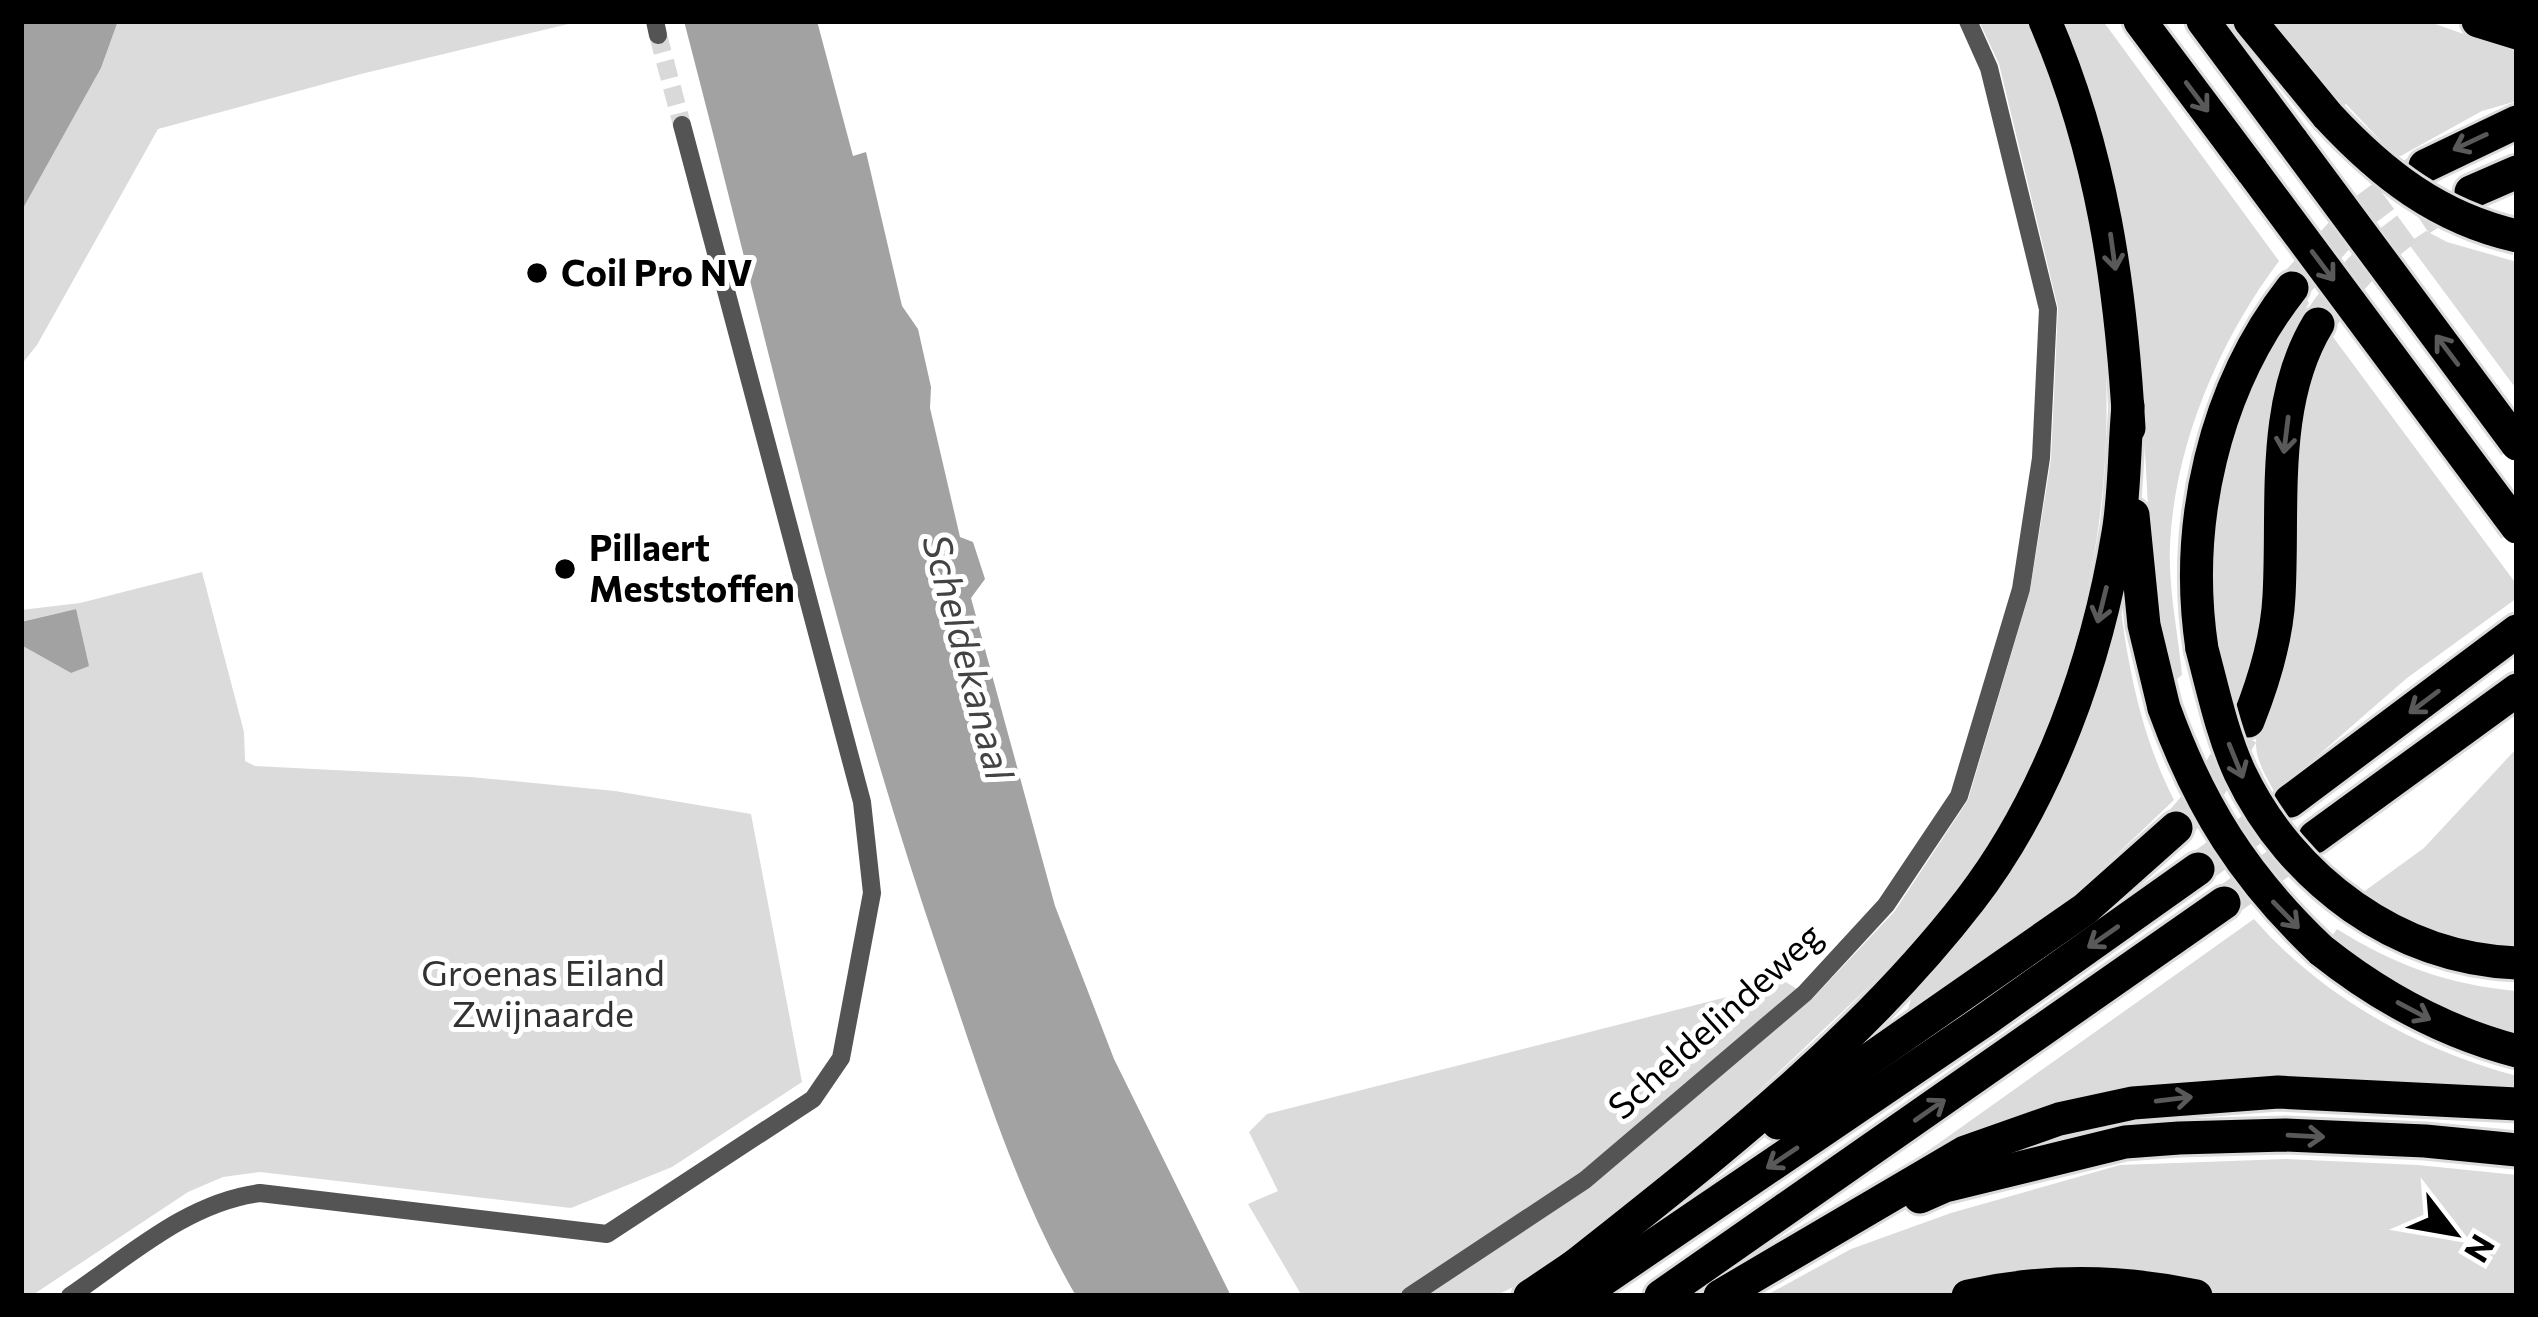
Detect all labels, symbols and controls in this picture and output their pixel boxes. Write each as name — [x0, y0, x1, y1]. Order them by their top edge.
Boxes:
one-way arrow — [2183, 80, 2209, 112]
one-way arrow — [2453, 132, 2489, 154]
one-way arrow — [2102, 232, 2125, 271]
place label: Coil Pro NV — [561, 249, 753, 293]
one-way arrow — [2310, 249, 2336, 282]
marker: Coil Pro NV — [524, 260, 550, 286]
one-way arrow — [2435, 334, 2461, 367]
one-way arrow — [2274, 415, 2297, 454]
place label: Pillaert Meststoffen — [589, 524, 795, 609]
water label: Scheldekanaal — [914, 528, 1026, 786]
marker: Pillaert Meststoffen — [552, 556, 578, 582]
one-way arrow — [2089, 585, 2111, 623]
one-way arrow — [2408, 689, 2441, 715]
one-way arrow — [2227, 741, 2248, 778]
one-way arrow — [2271, 900, 2299, 929]
street label: Scheldelindeweg — [1598, 912, 1830, 1127]
one-way arrow — [2087, 924, 2120, 949]
park label: Groenas Eiland Zwijnaarde — [421, 949, 665, 1034]
one-way arrow — [2395, 1000, 2430, 1023]
one-way arrow — [2154, 1087, 2193, 1109]
one-way arrow — [1913, 1098, 1946, 1123]
one-way arrow — [2286, 1125, 2325, 1148]
one-way arrow — [1765, 1145, 1799, 1170]
north arrow — [2394, 1173, 2514, 1293]
text: N — [2457, 1228, 2505, 1270]

